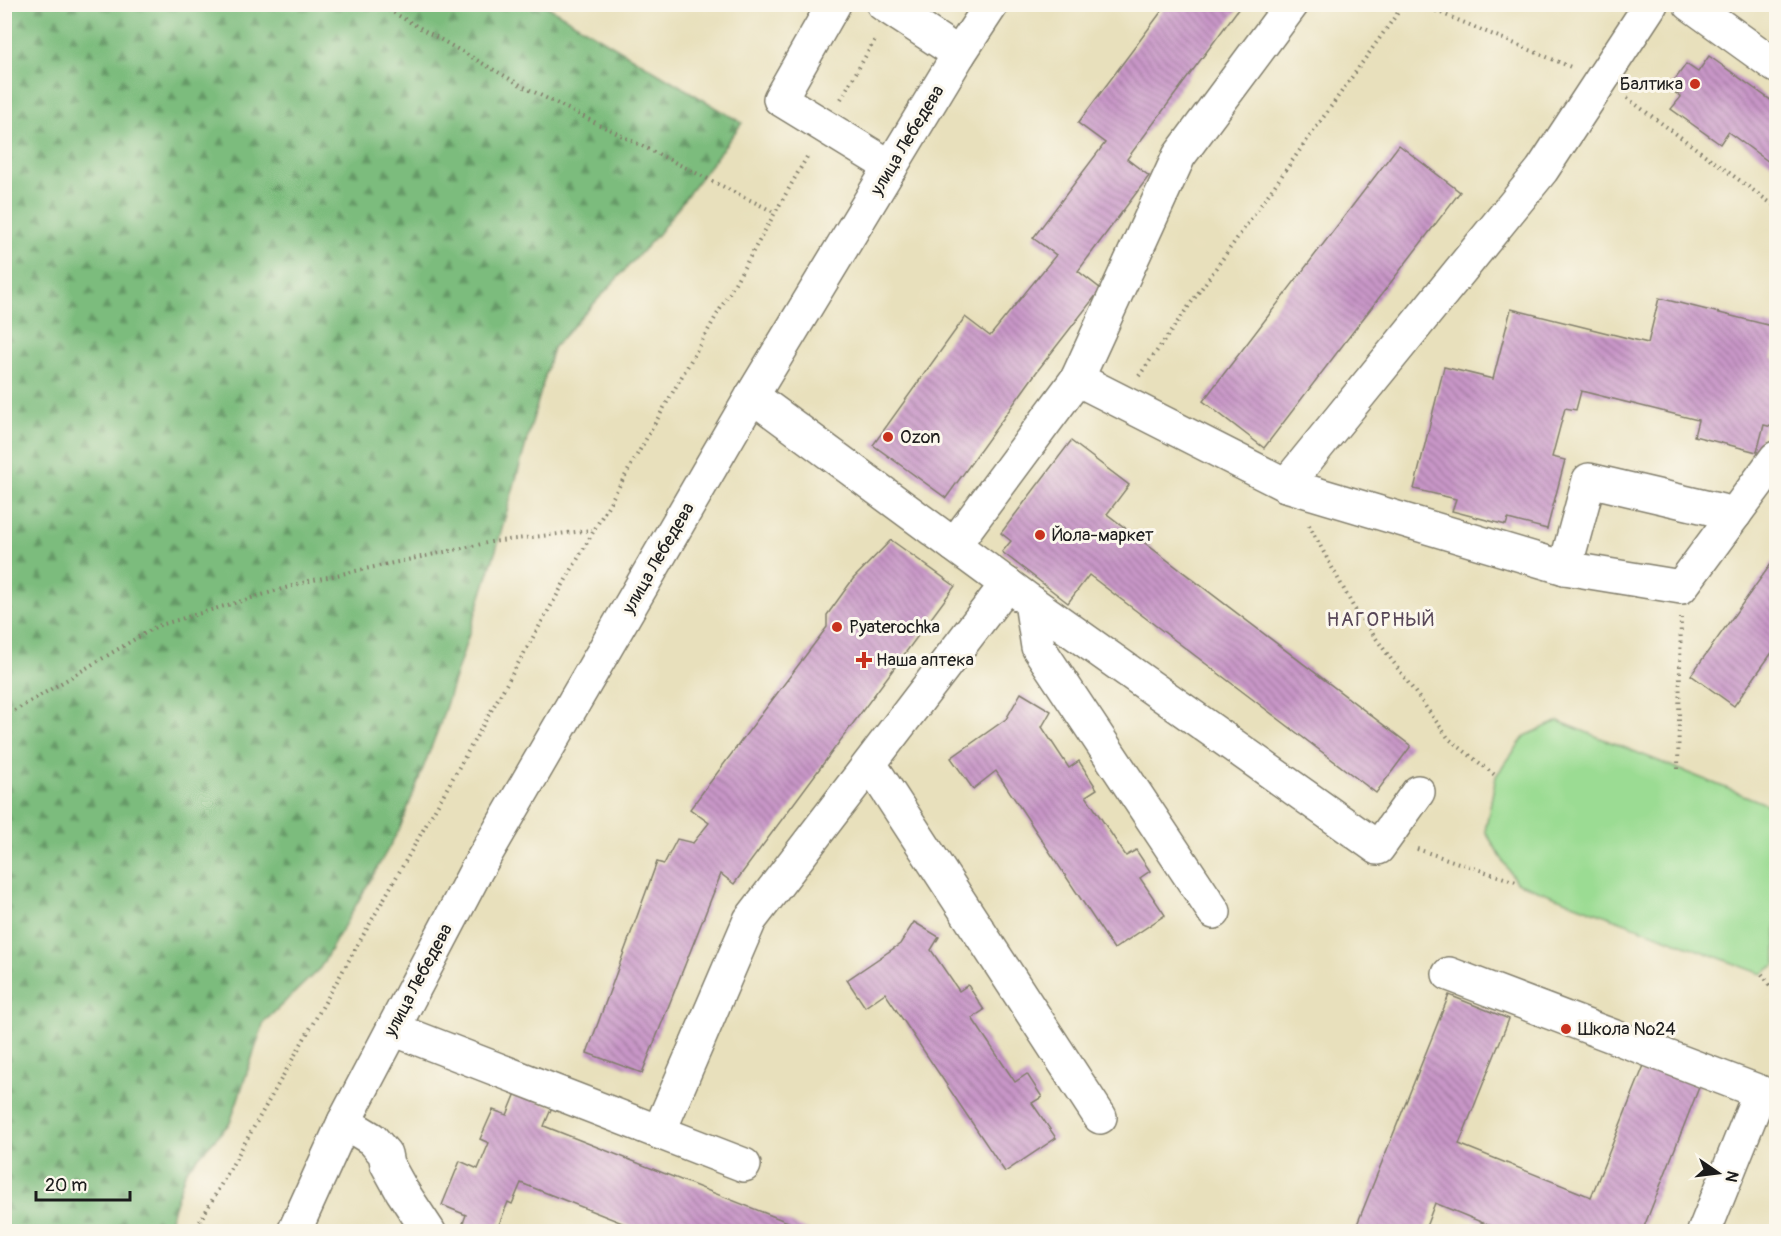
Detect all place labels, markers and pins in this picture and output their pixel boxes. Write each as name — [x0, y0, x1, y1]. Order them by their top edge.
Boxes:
place label: Балтика — [1620, 73, 1683, 96]
marker: Балтика — [1688, 77, 1702, 91]
place label: Ozon — [900, 426, 940, 449]
marker: Ozon — [881, 430, 895, 444]
place label: Йола-маркет — [1052, 524, 1154, 547]
marker: Йола-маркет — [1033, 528, 1047, 542]
place label: Pyaterochka — [849, 616, 940, 639]
marker: Pyaterochka — [830, 620, 844, 634]
place label: Наша аптека — [876, 649, 974, 672]
marker: Наша аптека — [857, 653, 871, 667]
place label: Школа №24 — [1578, 1018, 1676, 1041]
marker: Школа №24 — [1559, 1022, 1573, 1036]

